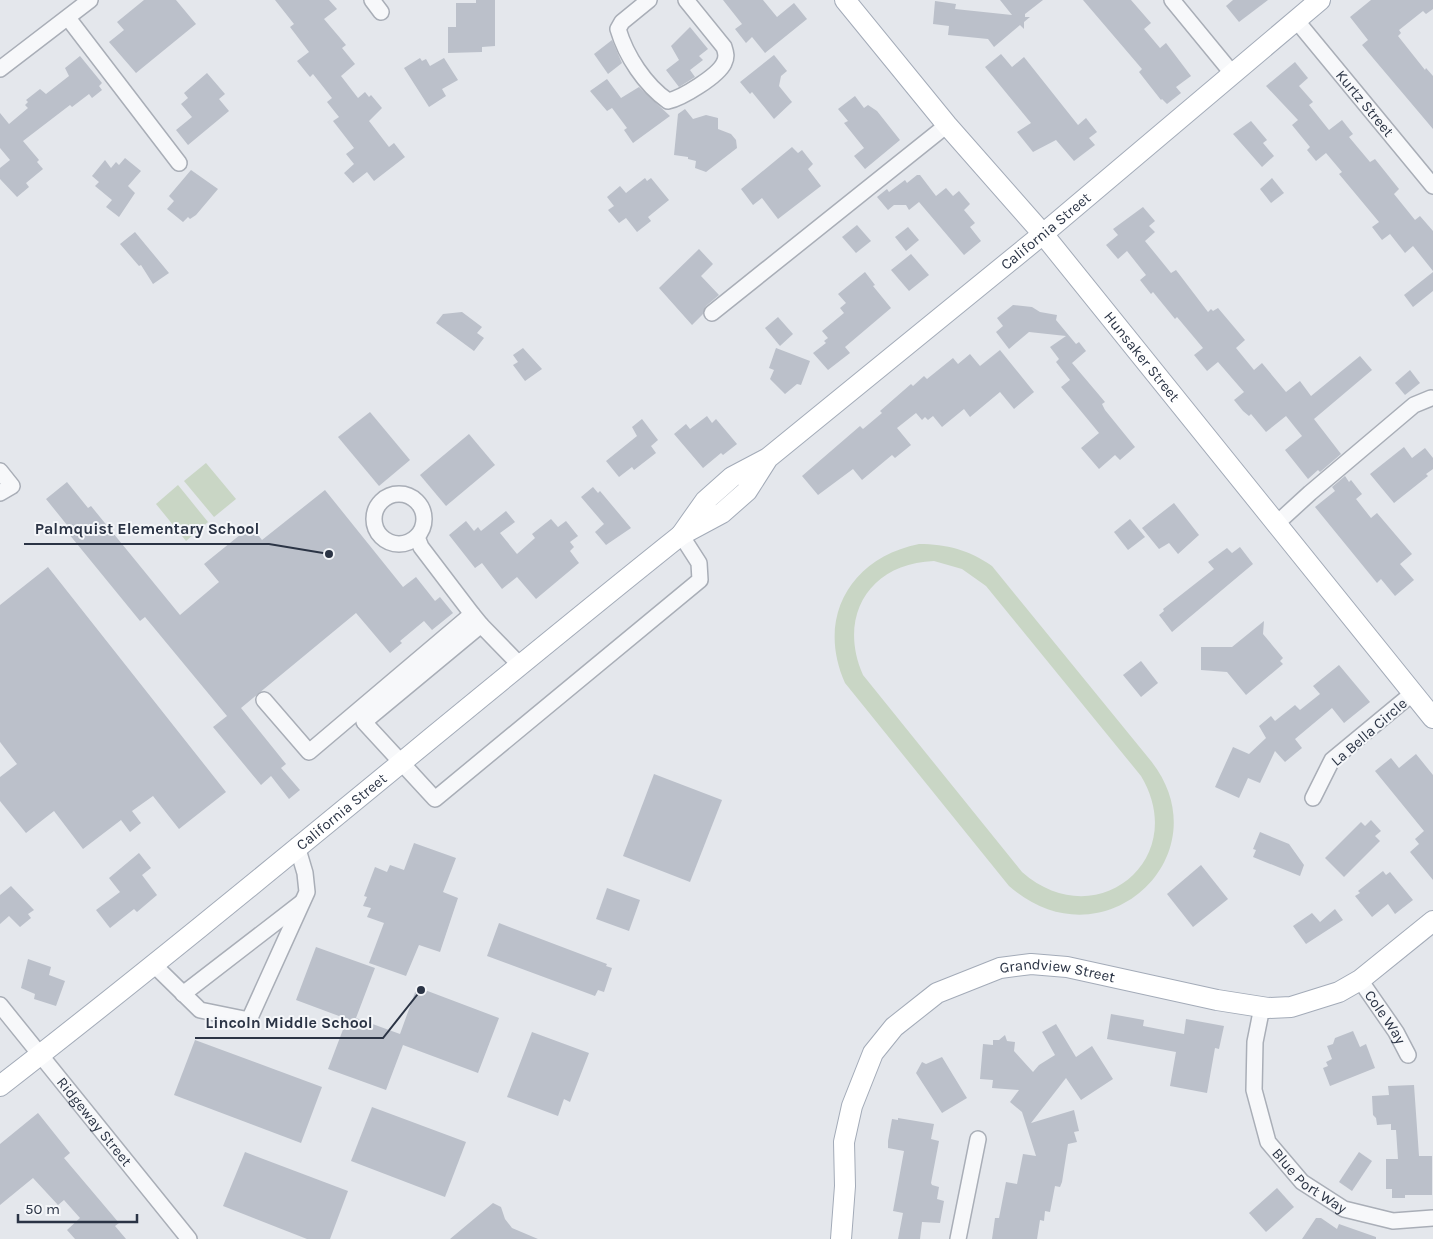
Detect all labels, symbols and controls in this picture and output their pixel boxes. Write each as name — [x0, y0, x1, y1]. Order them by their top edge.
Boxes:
street label: Kurtz Street — [1332, 66, 1398, 141]
street label: California Street — [997, 188, 1095, 274]
street label: Hunsaker Street — [1100, 308, 1184, 406]
callout: Palmquist Elementary School — [24, 513, 269, 544]
text: Palmquist Elementary School — [35, 519, 259, 538]
street label: La Bella Circle — [1327, 694, 1411, 770]
street label: California Street — [293, 769, 391, 854]
street label: Grandview Street — [998, 955, 1117, 986]
street label: Cole Way — [1361, 987, 1410, 1047]
callout: Lincoln Middle School — [195, 1007, 383, 1038]
text: Lincoln Middle School — [205, 1013, 373, 1032]
street label: Ridgeway Street — [53, 1073, 136, 1170]
street label: Blue Port Way — [1268, 1144, 1350, 1217]
scale bar — [18, 1192, 136, 1224]
text: 50 m — [25, 1200, 60, 1218]

